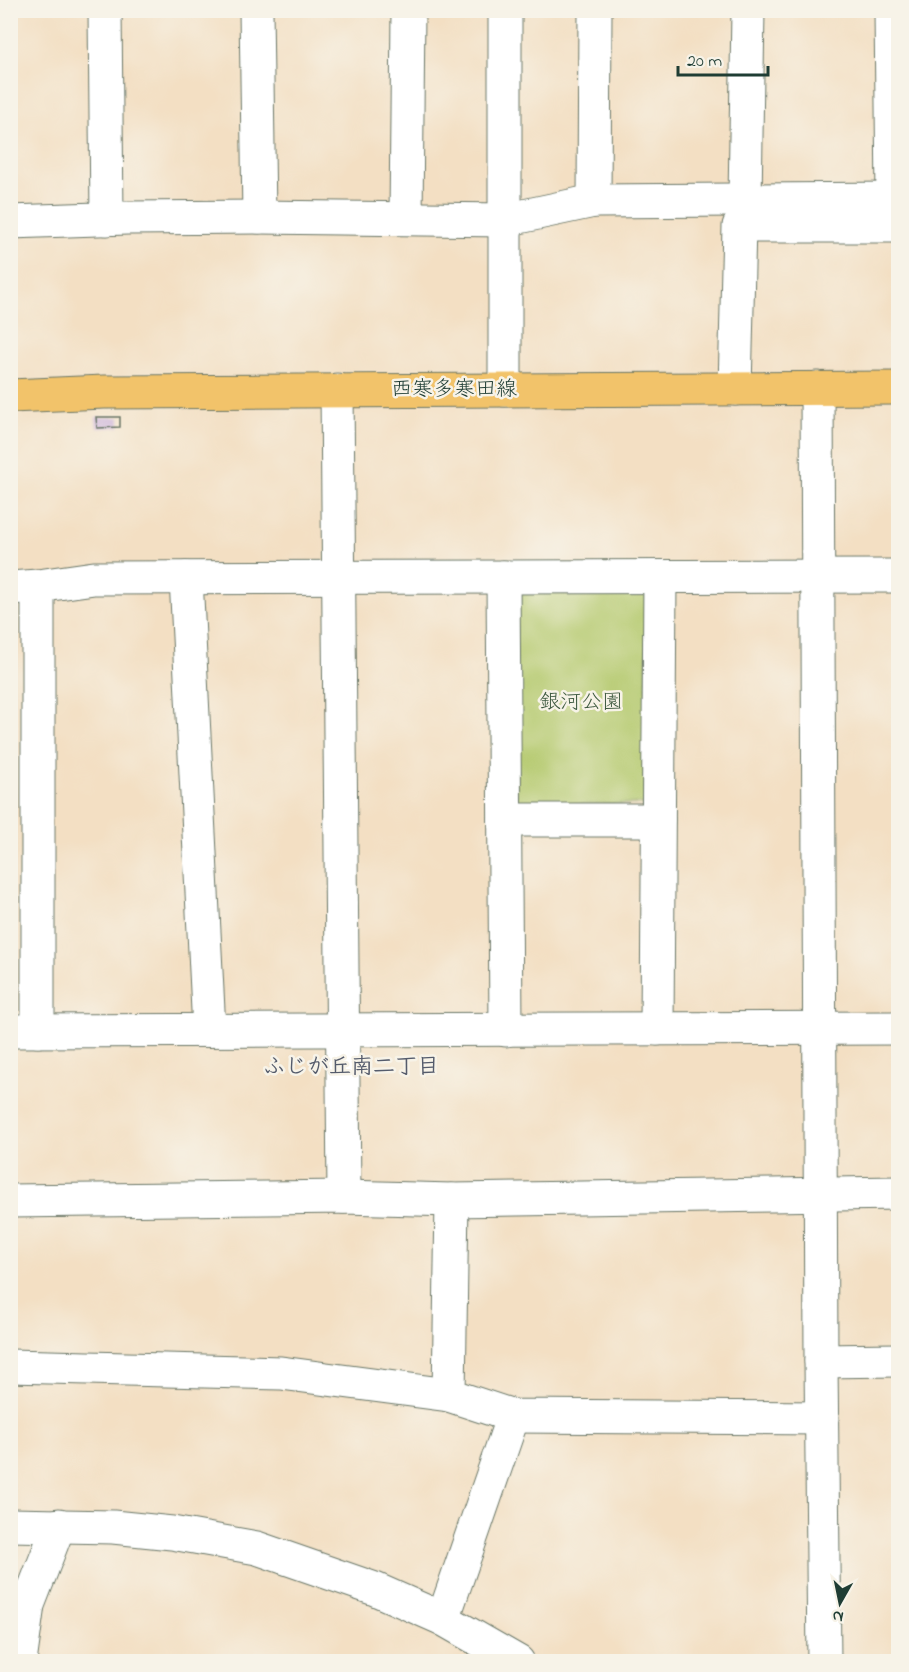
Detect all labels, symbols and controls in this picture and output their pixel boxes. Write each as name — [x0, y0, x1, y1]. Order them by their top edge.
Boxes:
scale bar — [678, 39, 768, 77]
text: 20 m — [687, 49, 722, 75]
street label: 西寒多寒田線 — [391, 375, 517, 405]
park label: 銀河公園 — [539, 688, 623, 718]
district label: ふじが丘南二丁目 — [263, 1052, 439, 1084]
north arrow — [810, 1573, 870, 1633]
text: N — [831, 1603, 845, 1629]

